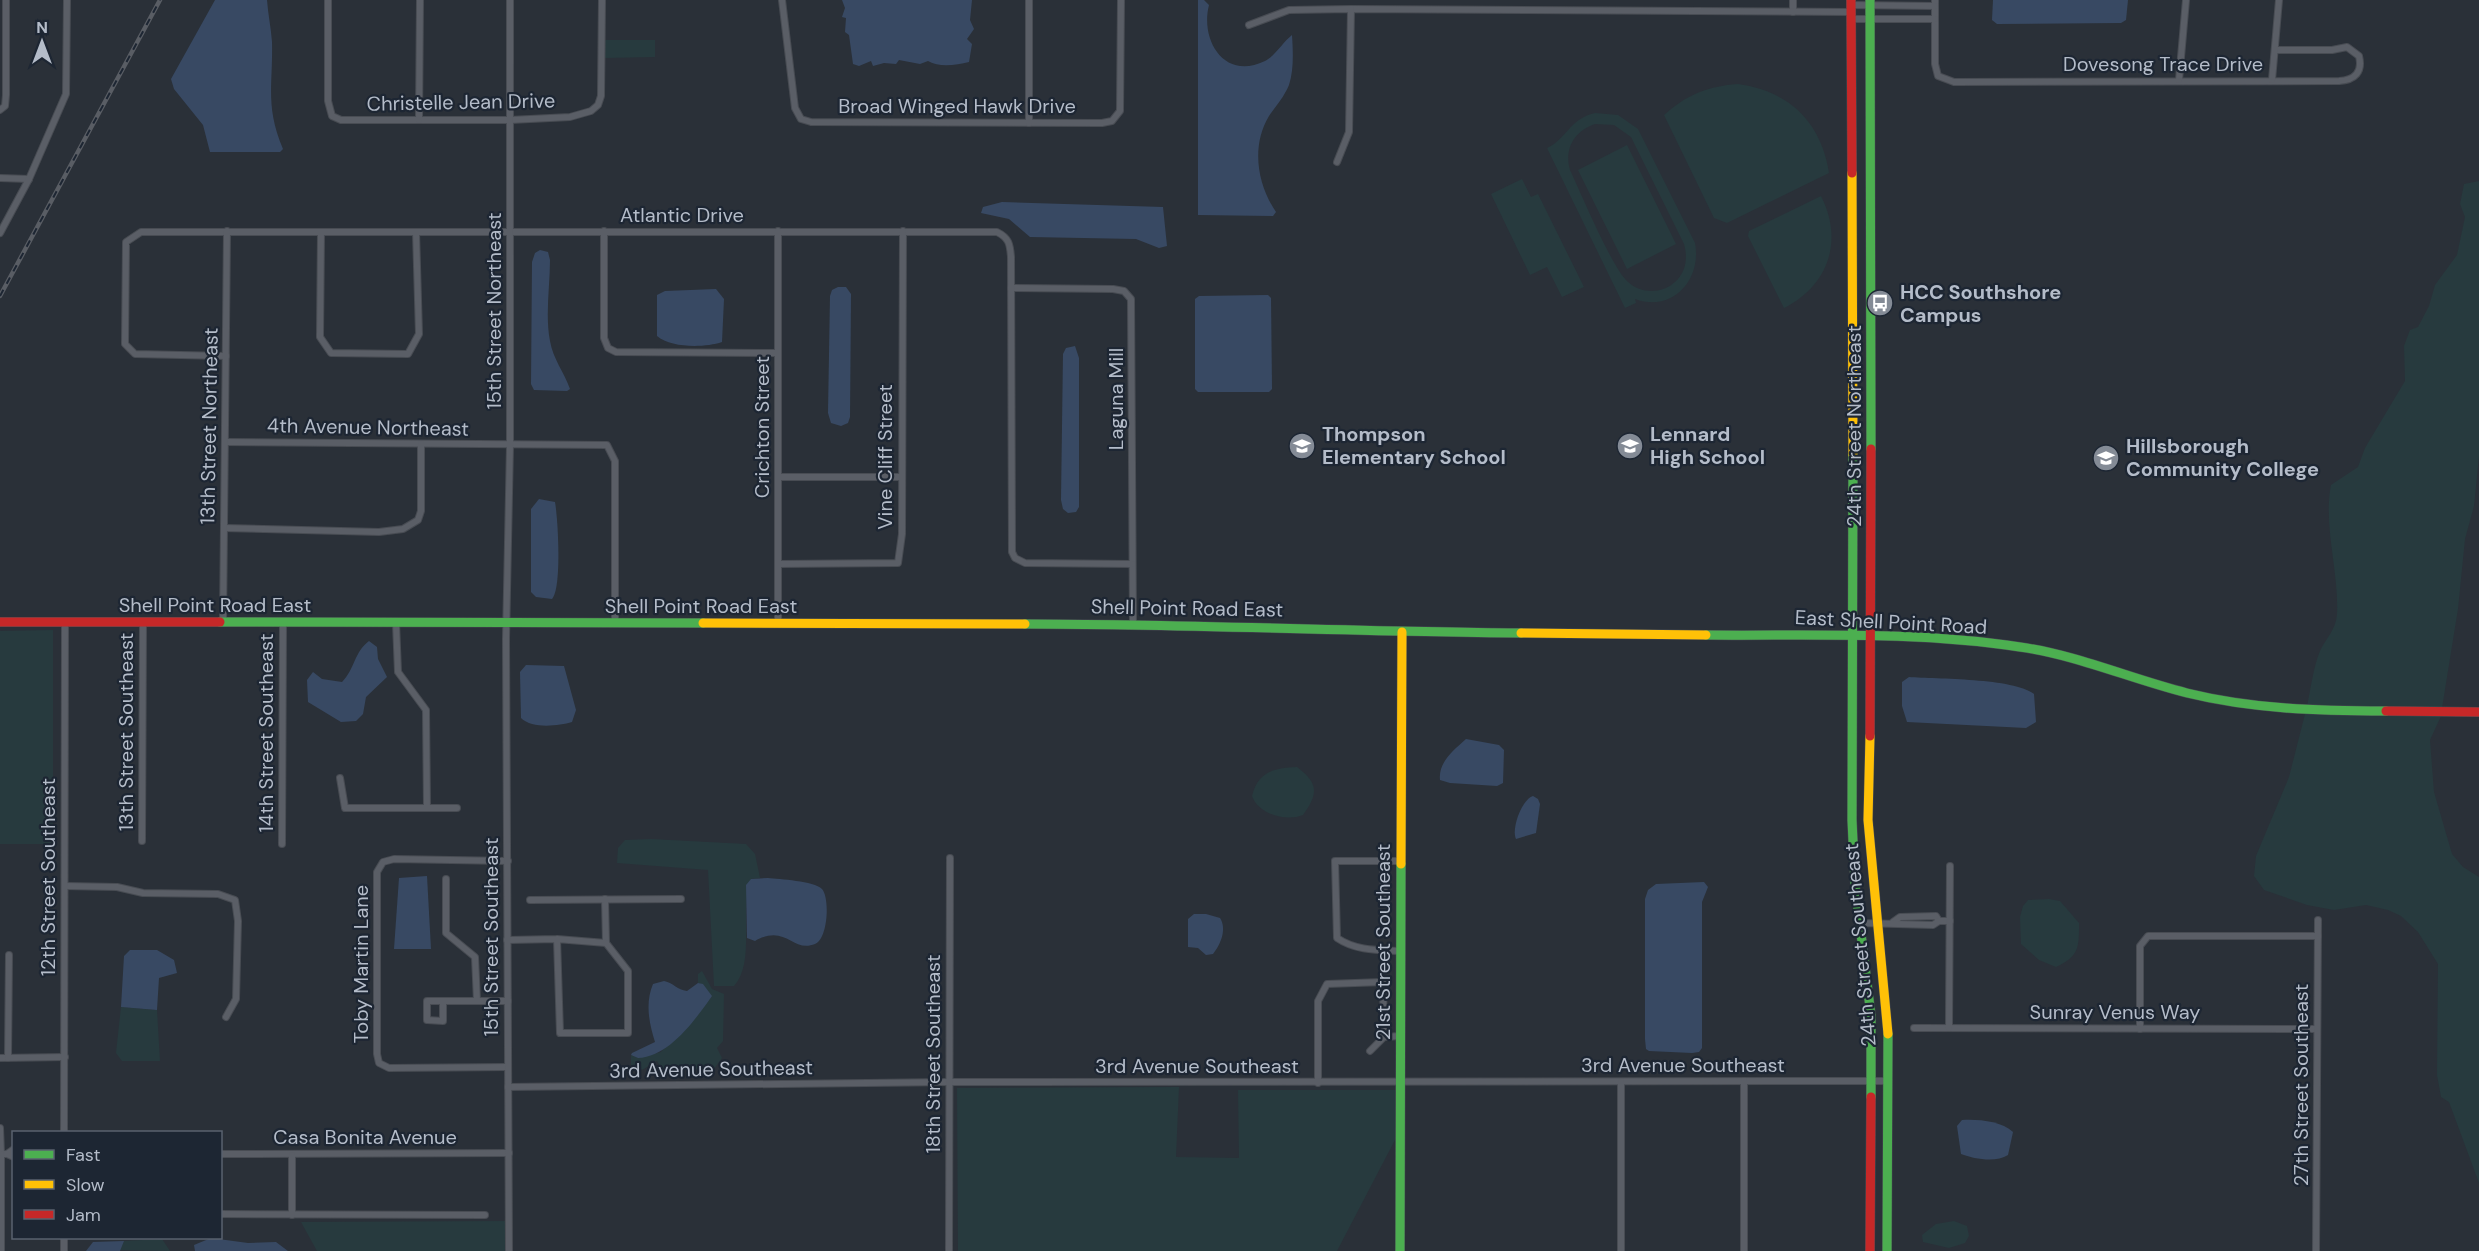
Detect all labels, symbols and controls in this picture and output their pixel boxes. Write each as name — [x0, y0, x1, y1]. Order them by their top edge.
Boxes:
north arrow — [12, 12, 72, 72]
text: N — [36, 17, 48, 38]
street label: Dovesong Trace Drive — [2063, 51, 2263, 77]
street label: Christelle Jean Drive — [366, 87, 556, 117]
street label: Broad Winged Hawk Drive — [838, 93, 1076, 119]
street label: Atlantic Drive — [620, 202, 744, 228]
street label: 15th Street Northeast — [481, 212, 507, 410]
place label: HCC Southshore Campus — [1900, 279, 2061, 328]
bus stop icon: HCC Southshore Campus — [1865, 288, 1895, 318]
street label: 24th Street Northeast — [1841, 325, 1867, 527]
street label: 13th Street Northeast — [194, 327, 224, 525]
street label: Laguna Mill — [1103, 348, 1129, 450]
street label: Crichton Street — [749, 356, 775, 498]
street label: Vine Cliff Street — [872, 384, 898, 530]
street label: 4th Avenue Northeast — [267, 412, 469, 442]
place label: Thompson Elementary School — [1322, 421, 1506, 470]
place label: Lennard High School — [1650, 421, 1765, 470]
school or university icon: Thompson Elementary School — [1287, 431, 1317, 461]
school or university icon: Lennard High School — [1615, 431, 1645, 461]
place label: Hillsborough Community College — [2126, 433, 2319, 482]
school or university icon: Hillsborough Community College — [2091, 443, 2121, 473]
street label: Shell Point Road East — [119, 592, 311, 618]
street label: Shell Point Road East — [605, 593, 797, 619]
street label: Shell Point Road East — [1091, 593, 1284, 623]
street label: East Shell Point Road — [1794, 604, 1988, 640]
street label: 13th Street Southeast — [113, 633, 139, 831]
street label: 14th Street Southeast — [253, 633, 279, 832]
street label: 12th Street Southeast — [35, 778, 61, 976]
street label: 15th Street Southeast — [478, 837, 504, 1037]
street label: 24th Street Southeast — [1838, 842, 1882, 1048]
street label: 21st Street Southeast — [1370, 844, 1396, 1040]
street label: Toby Martin Lane — [348, 885, 374, 1043]
street label: 18th Street Southeast — [920, 954, 946, 1154]
street label: 27th Street Southeast — [2288, 984, 2314, 1186]
street label: Sunray Venus Way — [2030, 999, 2200, 1025]
street label: 3rd Avenue Southeast — [1581, 1052, 1785, 1078]
street label: 3rd Avenue Southeast — [1095, 1053, 1299, 1079]
street label: 3rd Avenue Southeast — [609, 1054, 813, 1084]
street label: Casa Bonita Avenue — [273, 1124, 457, 1150]
legend — [12, 1131, 222, 1239]
text: Fast — [66, 1143, 101, 1167]
text: Slow — [66, 1173, 105, 1197]
text: Jam — [66, 1203, 101, 1227]

